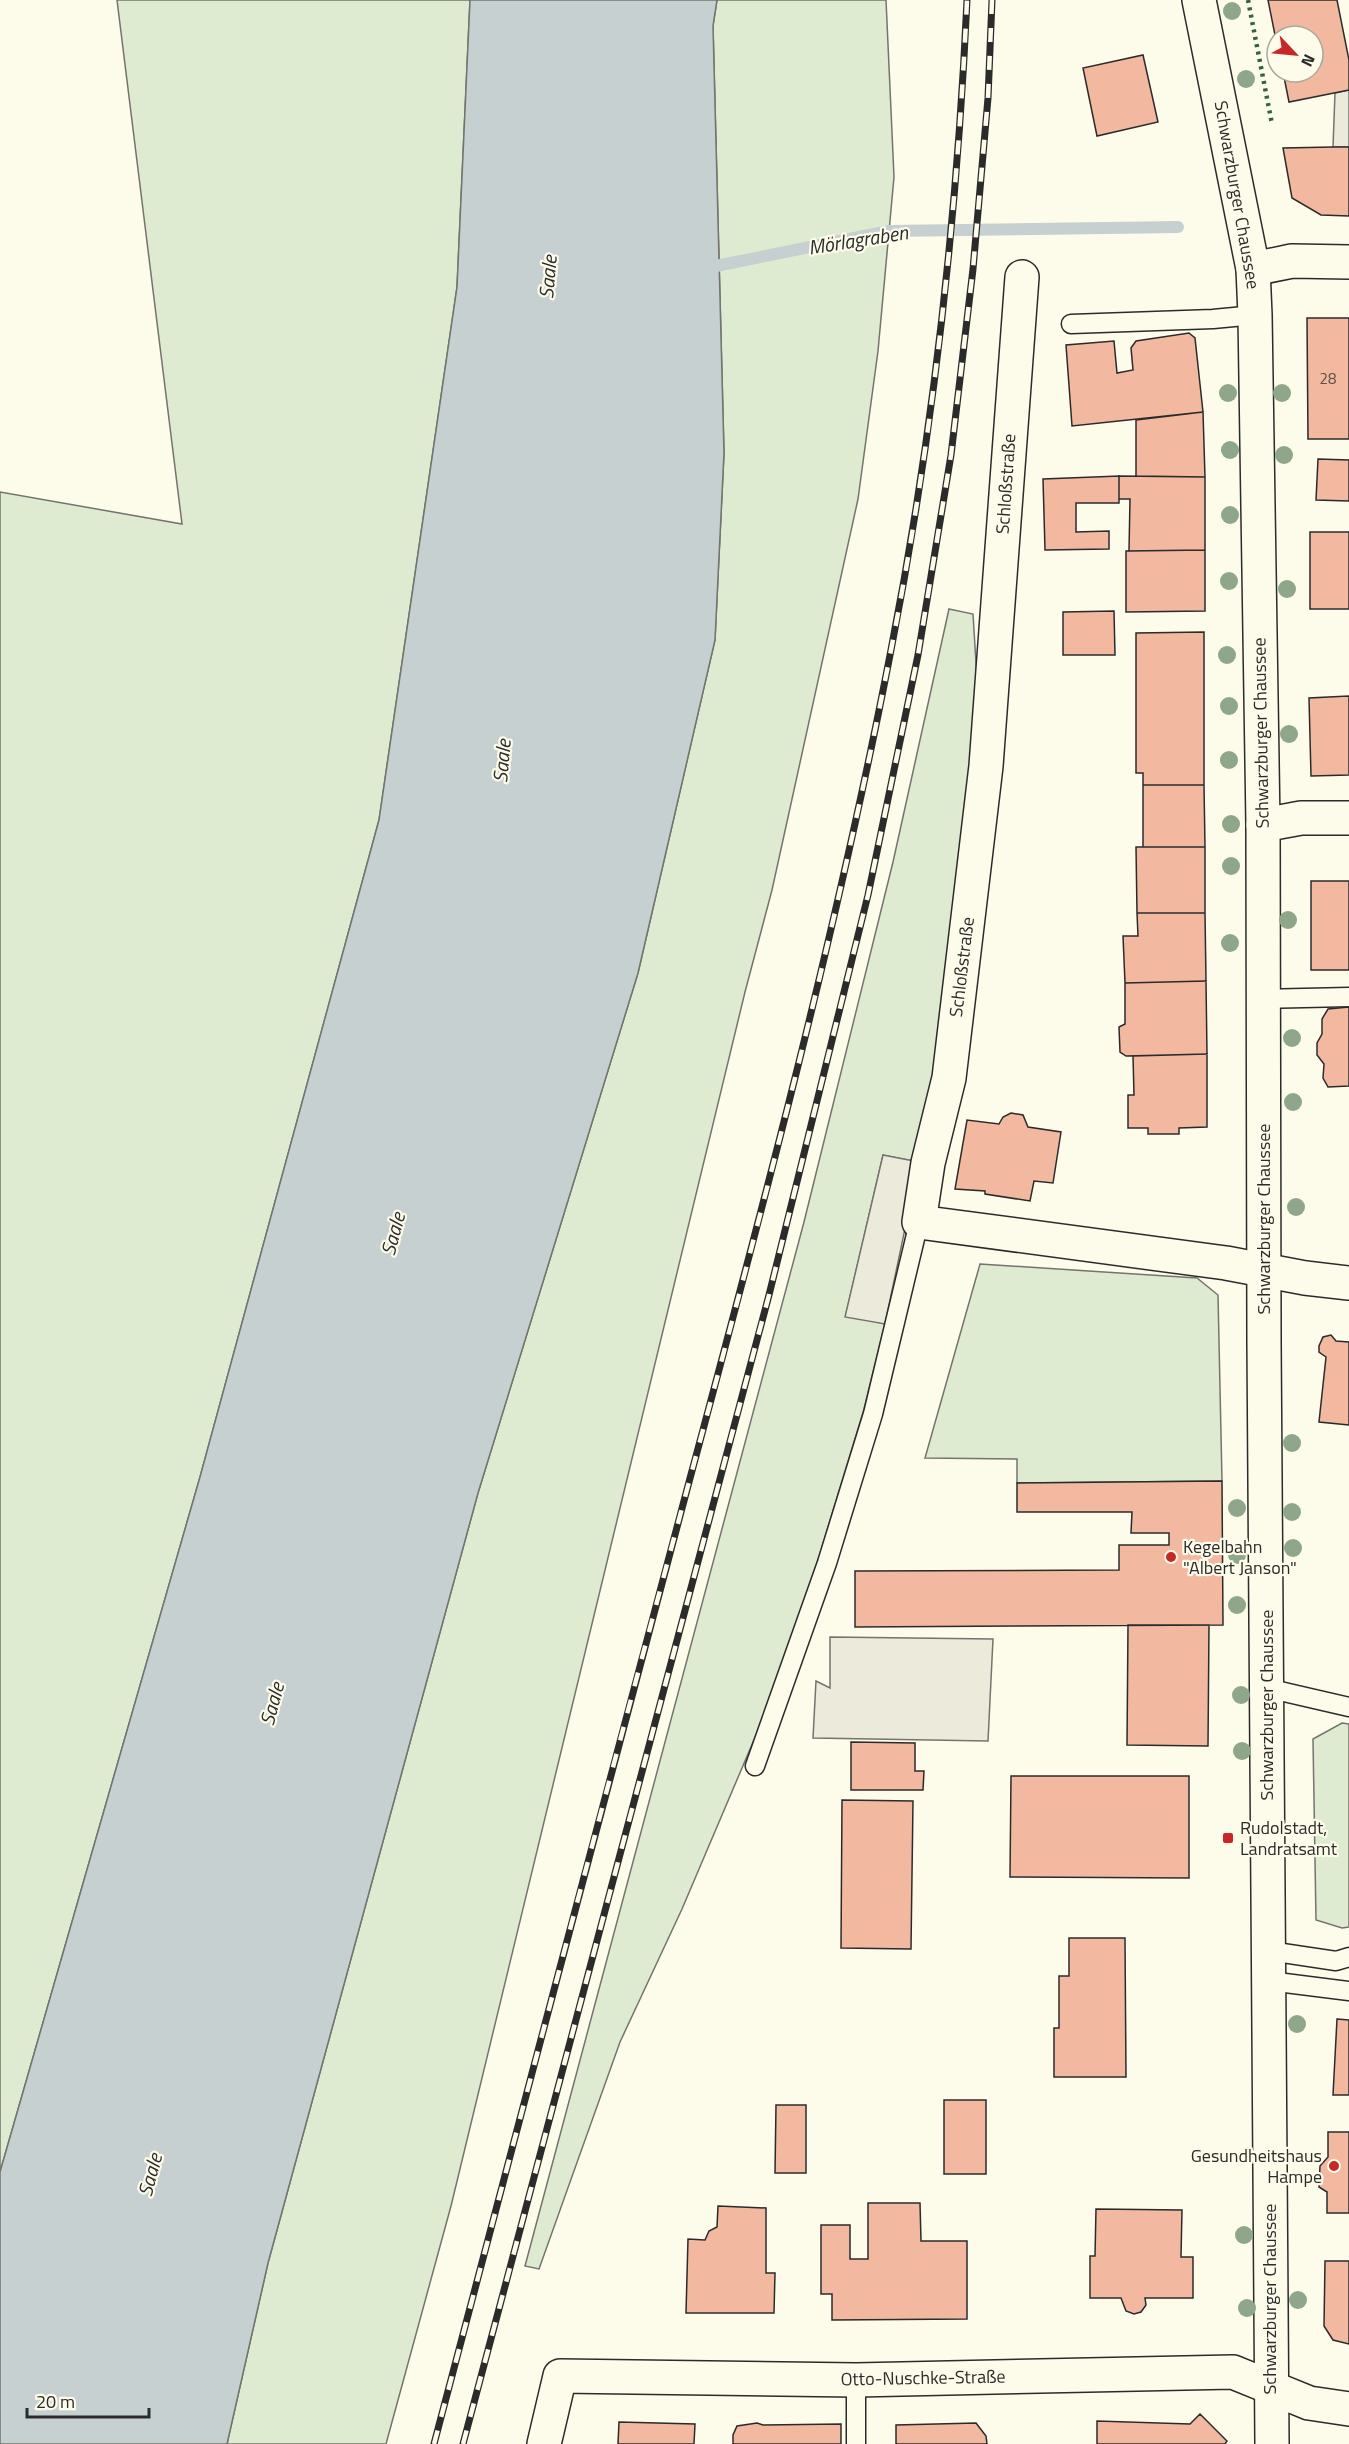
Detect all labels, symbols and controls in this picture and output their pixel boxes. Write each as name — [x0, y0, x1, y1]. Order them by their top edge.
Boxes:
north arrow — [1265, 24, 1325, 84]
text: N — [1295, 50, 1322, 71]
street label: Schwarzburger Chaussee — [1208, 99, 1267, 291]
water label: Mörlagraben — [806, 216, 911, 263]
water label: Saale — [530, 252, 565, 300]
house number: 28 — [1320, 367, 1336, 390]
street label: Schloßstraße — [989, 433, 1022, 535]
street label: Schwarzburger Chaussee — [1245, 637, 1276, 829]
water label: Saale — [484, 736, 519, 784]
street label: Schloßstraße — [942, 915, 981, 1019]
street label: Schwarzburger Chaussee — [1250, 1124, 1277, 1314]
water label: Saale — [372, 1207, 414, 1259]
place label: Kegelbahn "Albert Janson" — [1183, 1533, 1297, 1581]
marker: Kegelbahn "Albert Janson" — [1164, 1550, 1178, 1564]
street label: Schwarzburger Chaussee — [1253, 1610, 1280, 1800]
water label: Saale — [251, 1677, 293, 1729]
place label: Rudolstadt, Landratsamt — [1240, 1814, 1338, 1862]
marker: Rudolstadt, Landratsamt — [1221, 1831, 1235, 1845]
place label: Gesundheitshaus Hampe — [1191, 2142, 1322, 2190]
water label: Saale — [129, 2148, 171, 2200]
marker: Gesundheitshaus Hampe — [1327, 2159, 1341, 2173]
street label: Schwarzburger Chaussee — [1256, 2204, 1283, 2394]
street label: Otto-Nuschke-Straße — [840, 2363, 1006, 2392]
scale bar — [27, 2381, 148, 2419]
text: 20 m — [36, 2388, 75, 2415]

